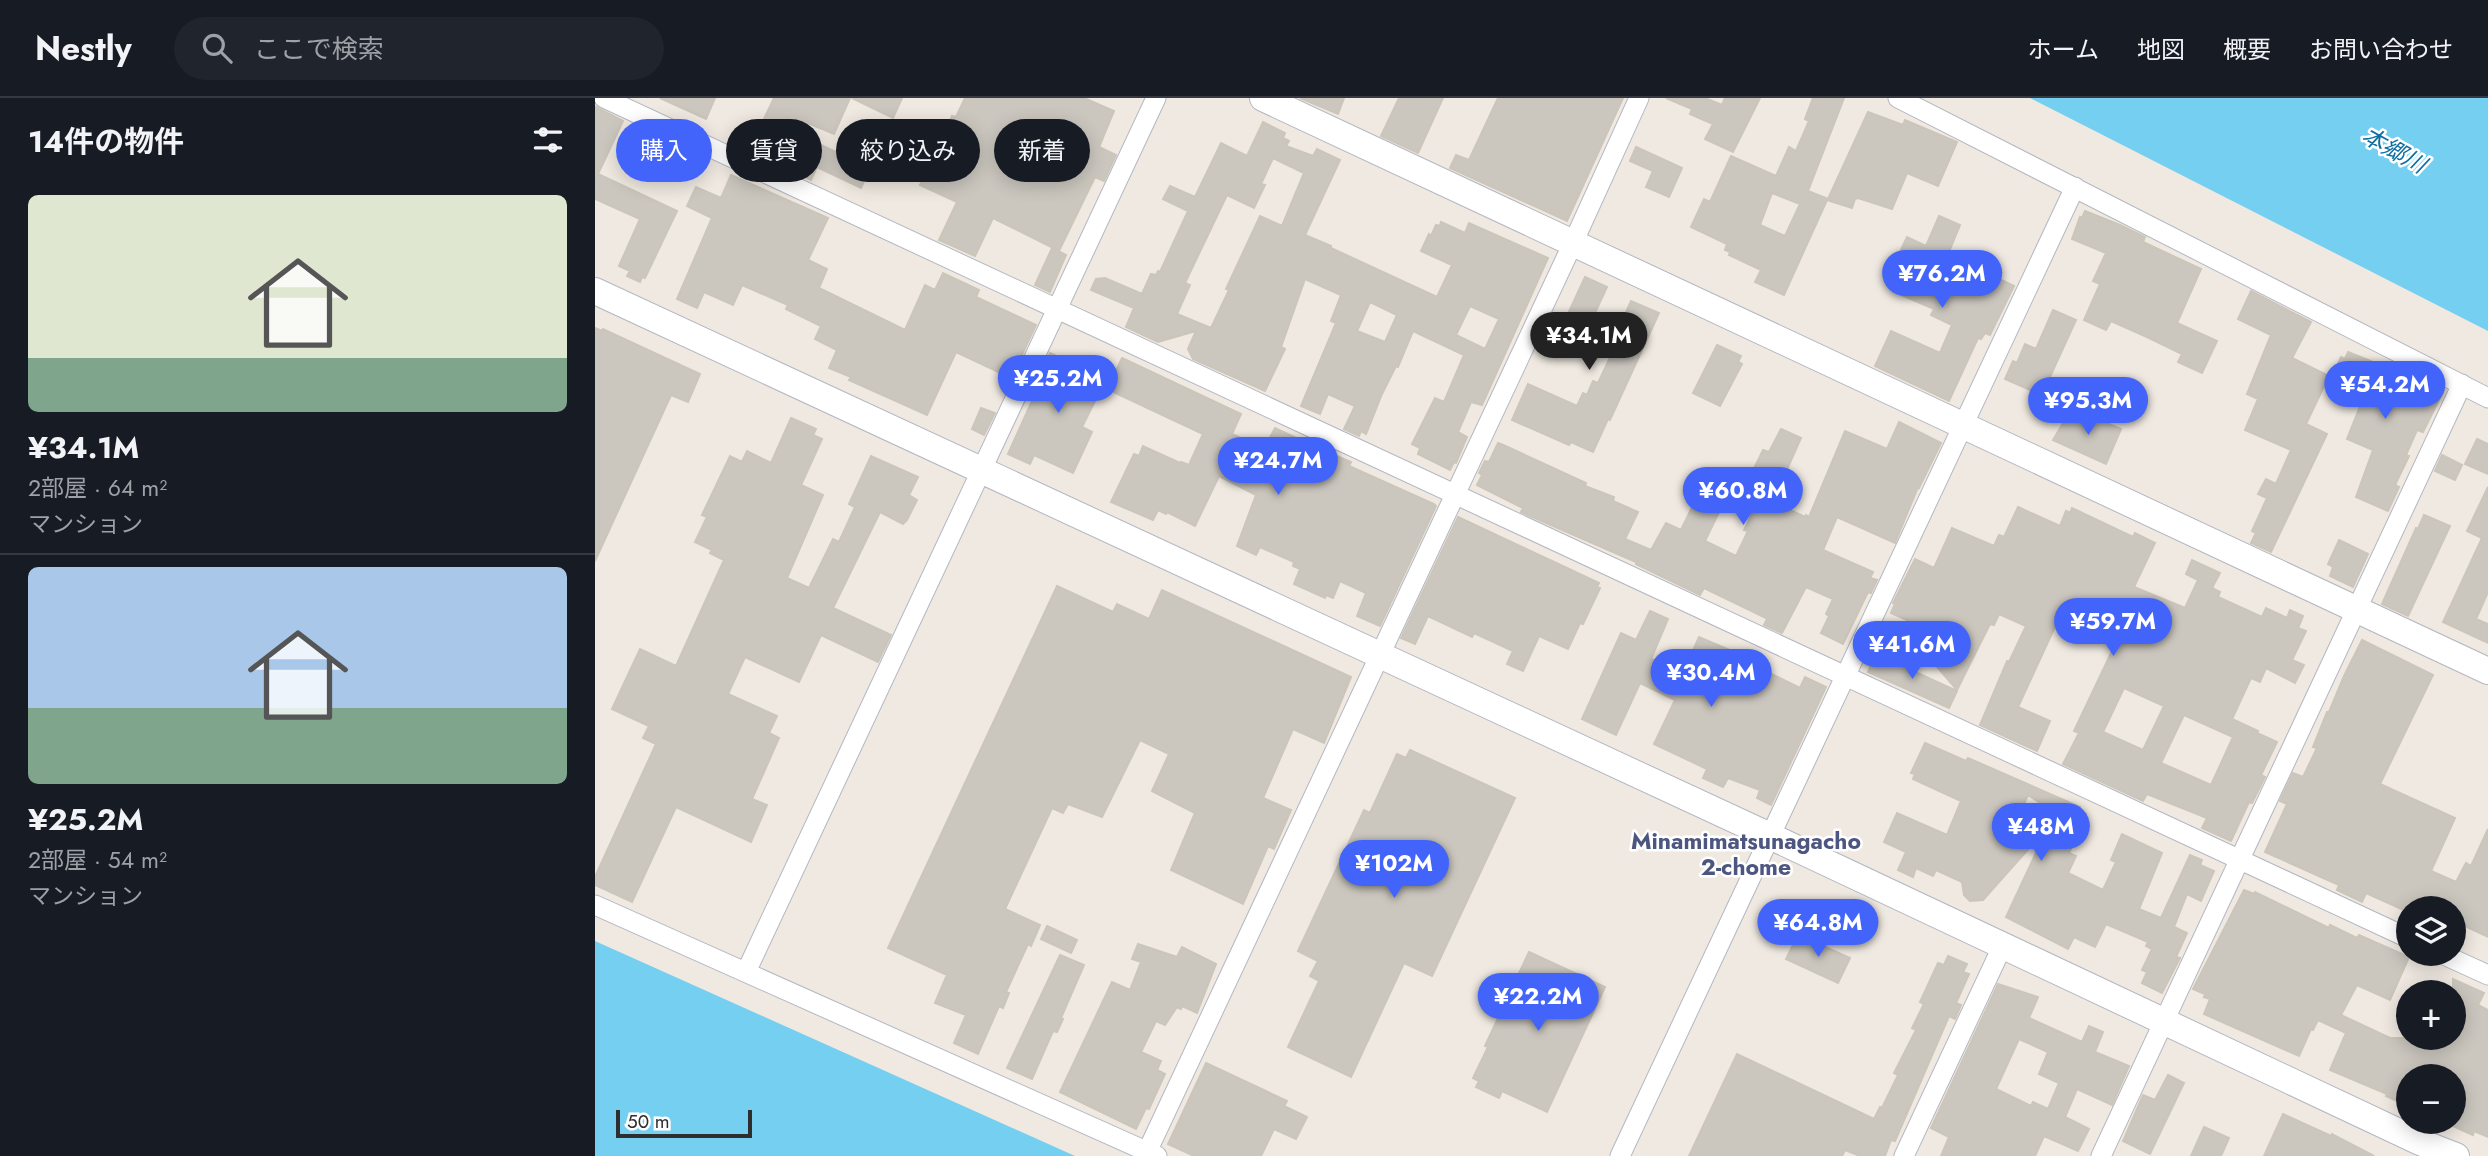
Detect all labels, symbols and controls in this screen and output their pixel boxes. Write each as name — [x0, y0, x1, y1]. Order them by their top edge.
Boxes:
search box — [174, 17, 664, 80]
text: Nestly — [35, 25, 132, 72]
icon: search — [198, 29, 236, 67]
text: ここで検索 — [254, 30, 384, 68]
text: ホーム — [2028, 32, 2099, 67]
text: 地図 — [2137, 32, 2185, 67]
text: 概要 — [2223, 32, 2271, 67]
text: お問い合わせ — [2309, 32, 2453, 67]
water label: 本郷川 — [2356, 118, 2435, 183]
chip: 購入 — [616, 119, 712, 182]
chip: 賃貸 — [726, 119, 822, 182]
chip: 絞り込み — [836, 119, 980, 182]
chip: 新着 — [994, 119, 1090, 182]
text: 14件の物件 — [28, 120, 184, 163]
icon: filters — [529, 121, 567, 159]
icon: home — [235, 240, 361, 366]
pin: ¥76.2M — [1885, 250, 1999, 310]
text: ¥76.2M — [1898, 256, 1986, 290]
pin: ¥34.1M — [1532, 313, 1646, 372]
text: ¥34.1M — [1546, 318, 1632, 352]
pin: ¥25.2M — [1001, 356, 1115, 415]
text: ¥25.2M — [1014, 361, 1102, 395]
pin: ¥54.2M — [2328, 362, 2442, 421]
text: ¥54.2M — [2340, 367, 2430, 401]
pin: ¥95.3M — [2031, 378, 2145, 437]
text: ¥95.3M — [2044, 383, 2132, 417]
text: ¥34.1M — [28, 426, 139, 469]
pin: ¥24.7M — [1221, 438, 1335, 497]
text: ¥24.7M — [1234, 443, 1322, 477]
pin: ¥60.8M — [1686, 468, 1800, 527]
text: 2部屋 · 64 m² — [28, 471, 167, 505]
text: ¥60.8M — [1699, 473, 1787, 507]
text: マンション — [28, 507, 143, 541]
pin: ¥59.7M — [2056, 598, 2170, 658]
text: ¥59.7M — [2070, 604, 2156, 638]
icon: home — [235, 612, 361, 738]
pin: ¥41.6M — [1855, 622, 1969, 681]
text: ¥41.6M — [1869, 627, 1955, 661]
pin: ¥30.4M — [1654, 650, 1768, 709]
text: ¥30.4M — [1667, 655, 1755, 689]
text: ¥25.2M — [28, 798, 143, 841]
pin: ¥48M — [2000, 804, 2082, 863]
text: ¥48M — [2008, 809, 2074, 843]
district label: Minamimatsunagacho 2-chome — [1631, 824, 1861, 884]
pin: ¥102M — [1345, 840, 1443, 900]
text: 2部屋 · 54 m² — [28, 843, 167, 877]
text: ¥102M — [1355, 846, 1433, 880]
text: マンション — [28, 879, 143, 913]
map controls — [2396, 896, 2466, 1134]
button: layers — [2396, 896, 2466, 966]
pin: ¥64.8M — [1761, 900, 1875, 959]
text: ¥64.8M — [1773, 905, 1863, 939]
pin: ¥22.2M — [1481, 974, 1595, 1033]
text: ¥22.2M — [1494, 979, 1582, 1013]
button: + — [2396, 980, 2466, 1050]
button: − — [2396, 1064, 2466, 1134]
scale bar — [616, 1107, 753, 1139]
text: 50 m — [627, 1108, 670, 1135]

